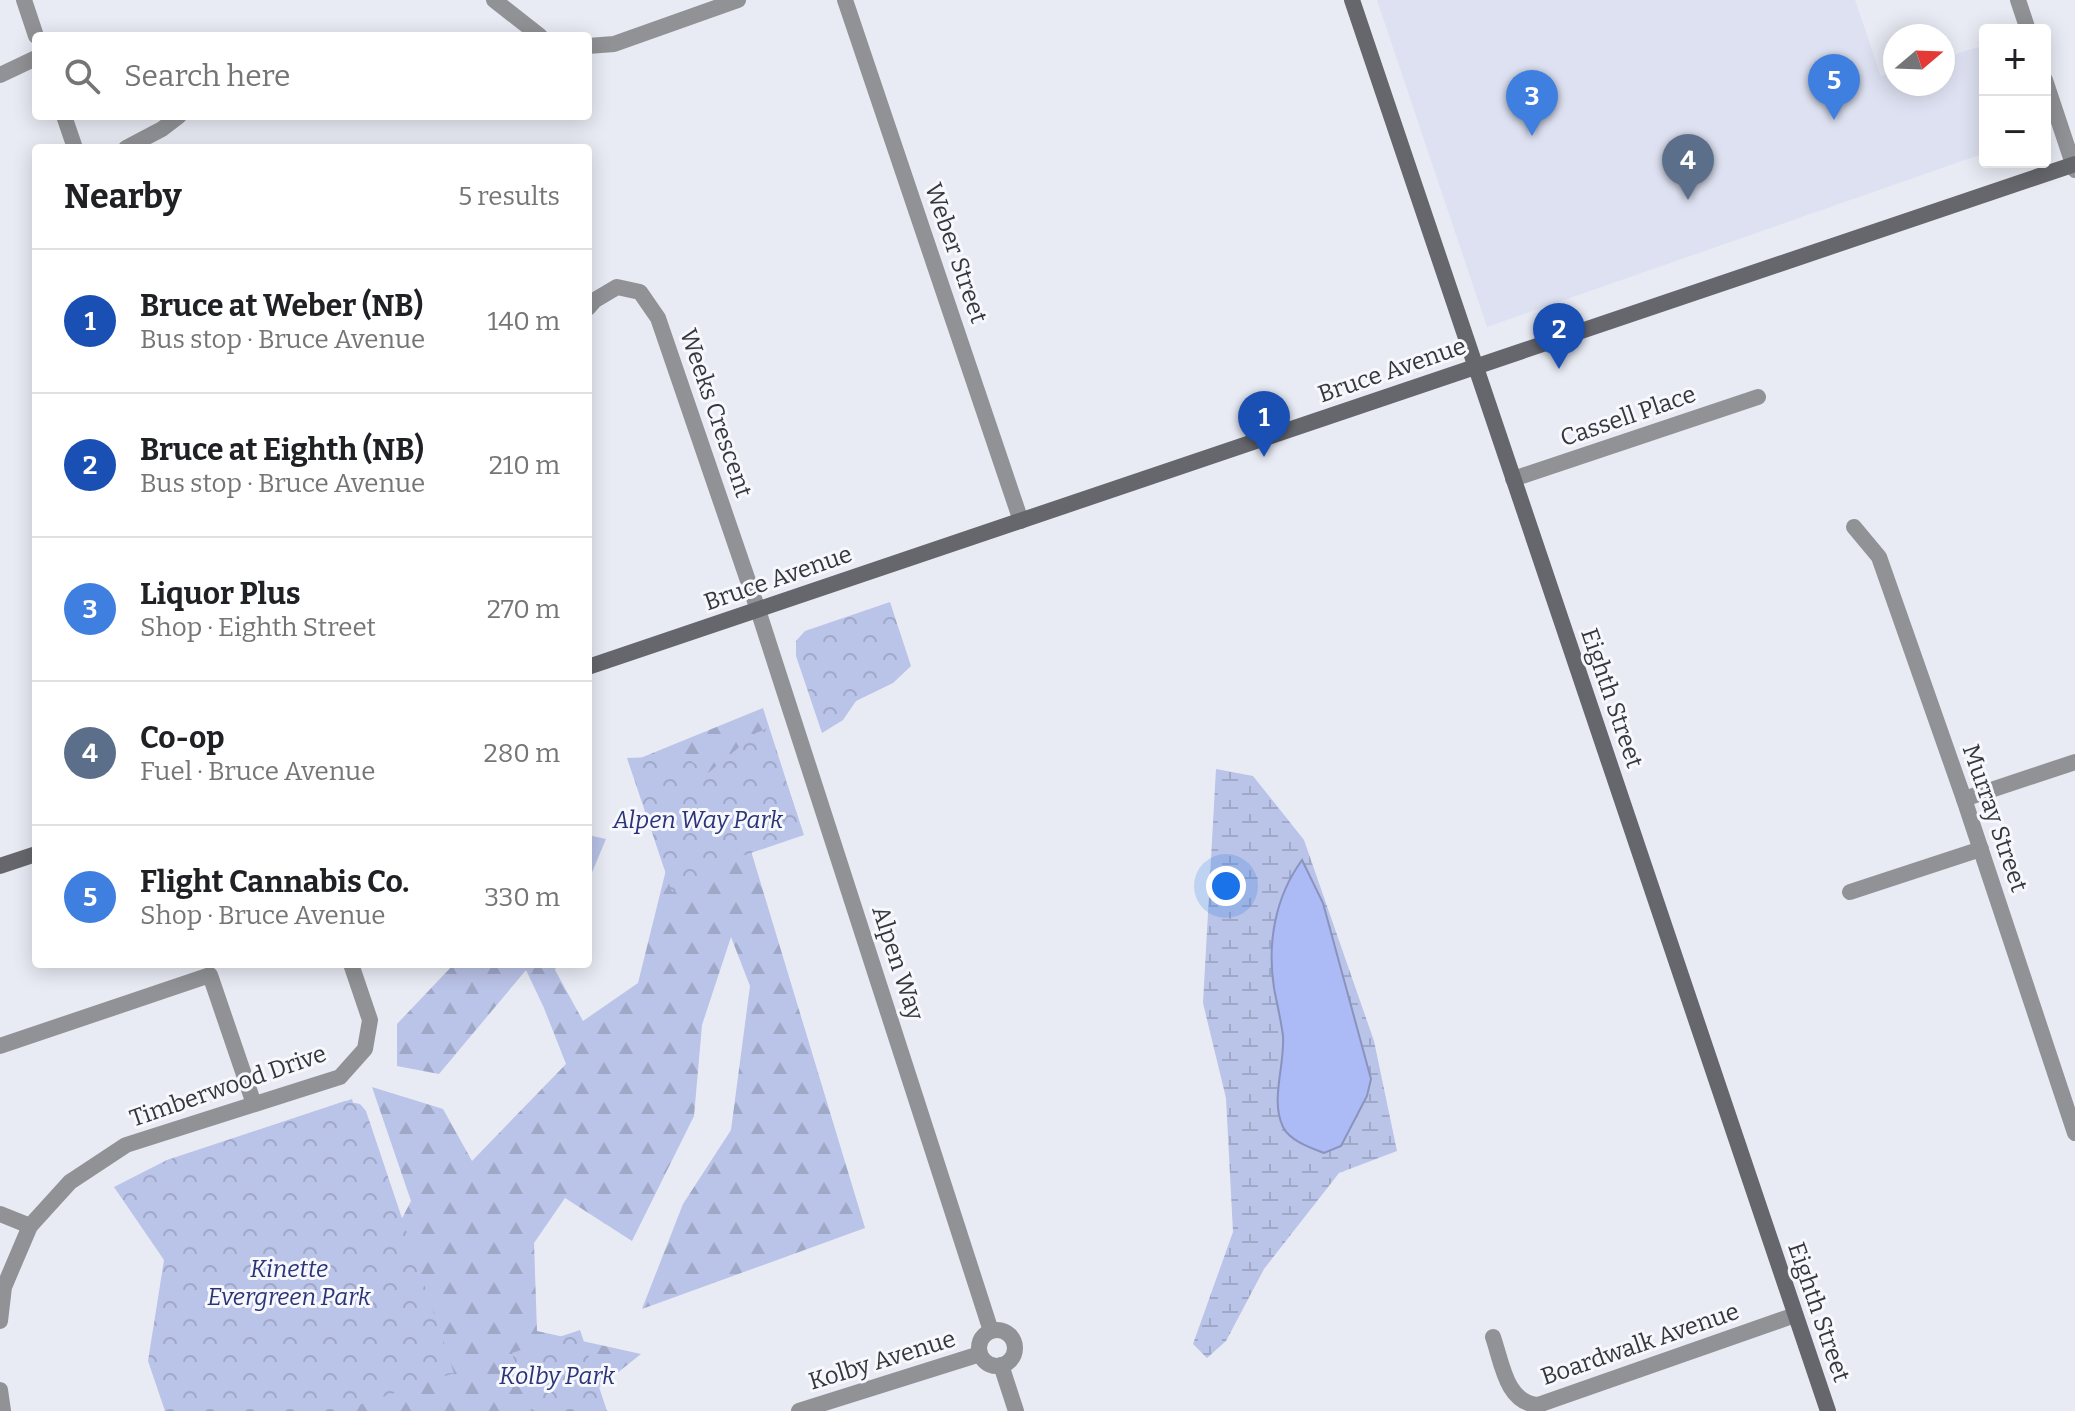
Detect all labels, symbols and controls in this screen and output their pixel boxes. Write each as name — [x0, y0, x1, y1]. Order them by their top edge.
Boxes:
north arrow — [1883, 24, 1955, 96]
map controls — [1979, 24, 2051, 168]
button: + — [1979, 24, 2051, 96]
search box — [32, 32, 592, 120]
icon: search — [60, 54, 104, 98]
pin: 5 — [1808, 54, 1860, 120]
text: Search here — [124, 58, 291, 94]
pin: 3 — [1506, 70, 1558, 136]
button: − — [1979, 96, 2051, 168]
pin: 4 — [1662, 134, 1714, 200]
text: Nearby — [64, 176, 182, 217]
street label: Weber Street — [919, 179, 993, 327]
text: 5 results — [458, 181, 560, 212]
text: Bruce at Weber (NB) — [140, 288, 423, 324]
pin: 2 — [1533, 303, 1585, 369]
text: 1 — [84, 306, 96, 337]
text: 140 m — [488, 306, 560, 337]
text: Bus stop · Bruce Avenue — [140, 324, 425, 355]
street label: Weeks Crescent — [674, 325, 758, 501]
street label: Bruce Avenue — [1314, 332, 1470, 408]
street label: Cassell Place — [1557, 380, 1699, 452]
pin: 1 — [1238, 391, 1290, 457]
text: Bruce at Eighth (NB) — [140, 432, 424, 468]
text: 2 — [83, 450, 97, 481]
text: 210 m — [489, 450, 560, 481]
text: Bus stop · Bruce Avenue — [140, 468, 425, 499]
street label: Bruce Avenue — [700, 540, 856, 616]
text: Liquor Plus — [140, 576, 301, 612]
text: 3 — [83, 594, 97, 625]
text: 270 m — [487, 594, 560, 625]
text: Shop · Eighth Street — [140, 612, 376, 643]
street label: Eighth Street — [1575, 625, 1649, 772]
text: Co-op — [140, 720, 225, 756]
text: 4 — [82, 738, 98, 769]
text: 280 m — [484, 738, 560, 769]
street label: Murray Street — [1957, 741, 2033, 896]
text: Fuel · Bruce Avenue — [140, 756, 375, 787]
park label: Alpen Way Park — [612, 806, 784, 834]
text: Flight Cannabis Co. — [140, 864, 409, 900]
your location — [1206, 866, 1246, 906]
text: 5 — [83, 882, 97, 913]
text: 330 m — [484, 882, 560, 913]
text: Shop · Bruce Avenue — [140, 900, 386, 931]
street label: Alpen Way — [866, 902, 930, 1024]
street label: Timberwood Drive — [126, 1039, 330, 1133]
street label: Eighth Street — [1782, 1239, 1856, 1386]
park label: Kinette Evergreen Park — [207, 1255, 372, 1311]
street label: Boardwalk Avenue — [1537, 1297, 1743, 1391]
street label: Kolby Avenue — [805, 1324, 959, 1396]
park label: Kolby Park — [499, 1362, 616, 1390]

